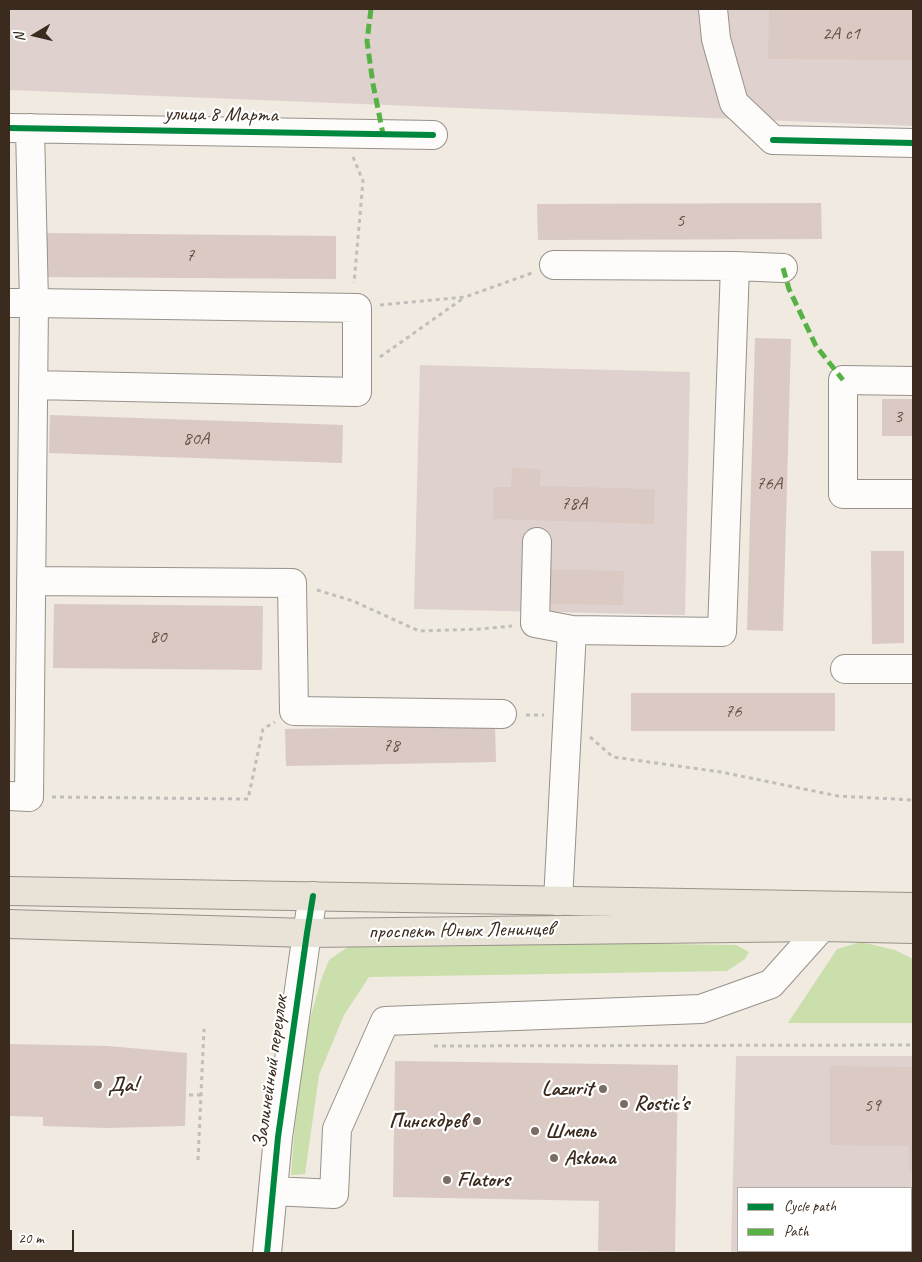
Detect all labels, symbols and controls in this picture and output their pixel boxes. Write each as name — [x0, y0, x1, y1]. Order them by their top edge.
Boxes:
north arrow — [10, 10, 60, 60]
house number: 2А с1 — [822, 23, 860, 45]
text: N — [11, 32, 29, 43]
street label: улица 8 Марта — [164, 101, 278, 129]
house number: 5 — [676, 210, 684, 232]
house number: 7 — [186, 245, 194, 267]
house number: 3 — [894, 406, 902, 428]
house number: 80А — [183, 428, 209, 450]
house number: 76А — [756, 473, 782, 495]
house number: 78А — [561, 493, 587, 515]
house number: 80 — [149, 626, 167, 648]
house number: 76 — [724, 701, 742, 723]
house number: 78 — [382, 735, 400, 757]
street label: проспект Юных Ленинцев — [368, 917, 554, 945]
street label: Залинейный переулок — [248, 994, 294, 1150]
place label: Да! — [108, 1072, 137, 1098]
place label: Lazurit — [542, 1076, 593, 1102]
marker: Да! — [92, 1079, 104, 1091]
marker: Lazurit — [597, 1083, 609, 1095]
place label: Rostic's — [634, 1091, 689, 1117]
house number: 59 — [863, 1095, 881, 1117]
marker: Rostic's — [618, 1098, 630, 1110]
place label: Пинскдрев — [389, 1108, 467, 1134]
marker: Пинскдрев — [471, 1115, 483, 1127]
place label: Шмель — [545, 1118, 596, 1144]
marker: Шмель — [529, 1125, 541, 1137]
place label: Askona — [564, 1145, 616, 1171]
marker: Askona — [548, 1152, 560, 1164]
place label: Flators — [457, 1167, 510, 1193]
marker: Flators — [441, 1174, 453, 1186]
legend — [737, 1187, 912, 1252]
text: Cycle path — [784, 1197, 836, 1216]
scale bar — [12, 1220, 76, 1252]
text: Path — [784, 1222, 809, 1241]
text: 20 m — [18, 1229, 44, 1248]

